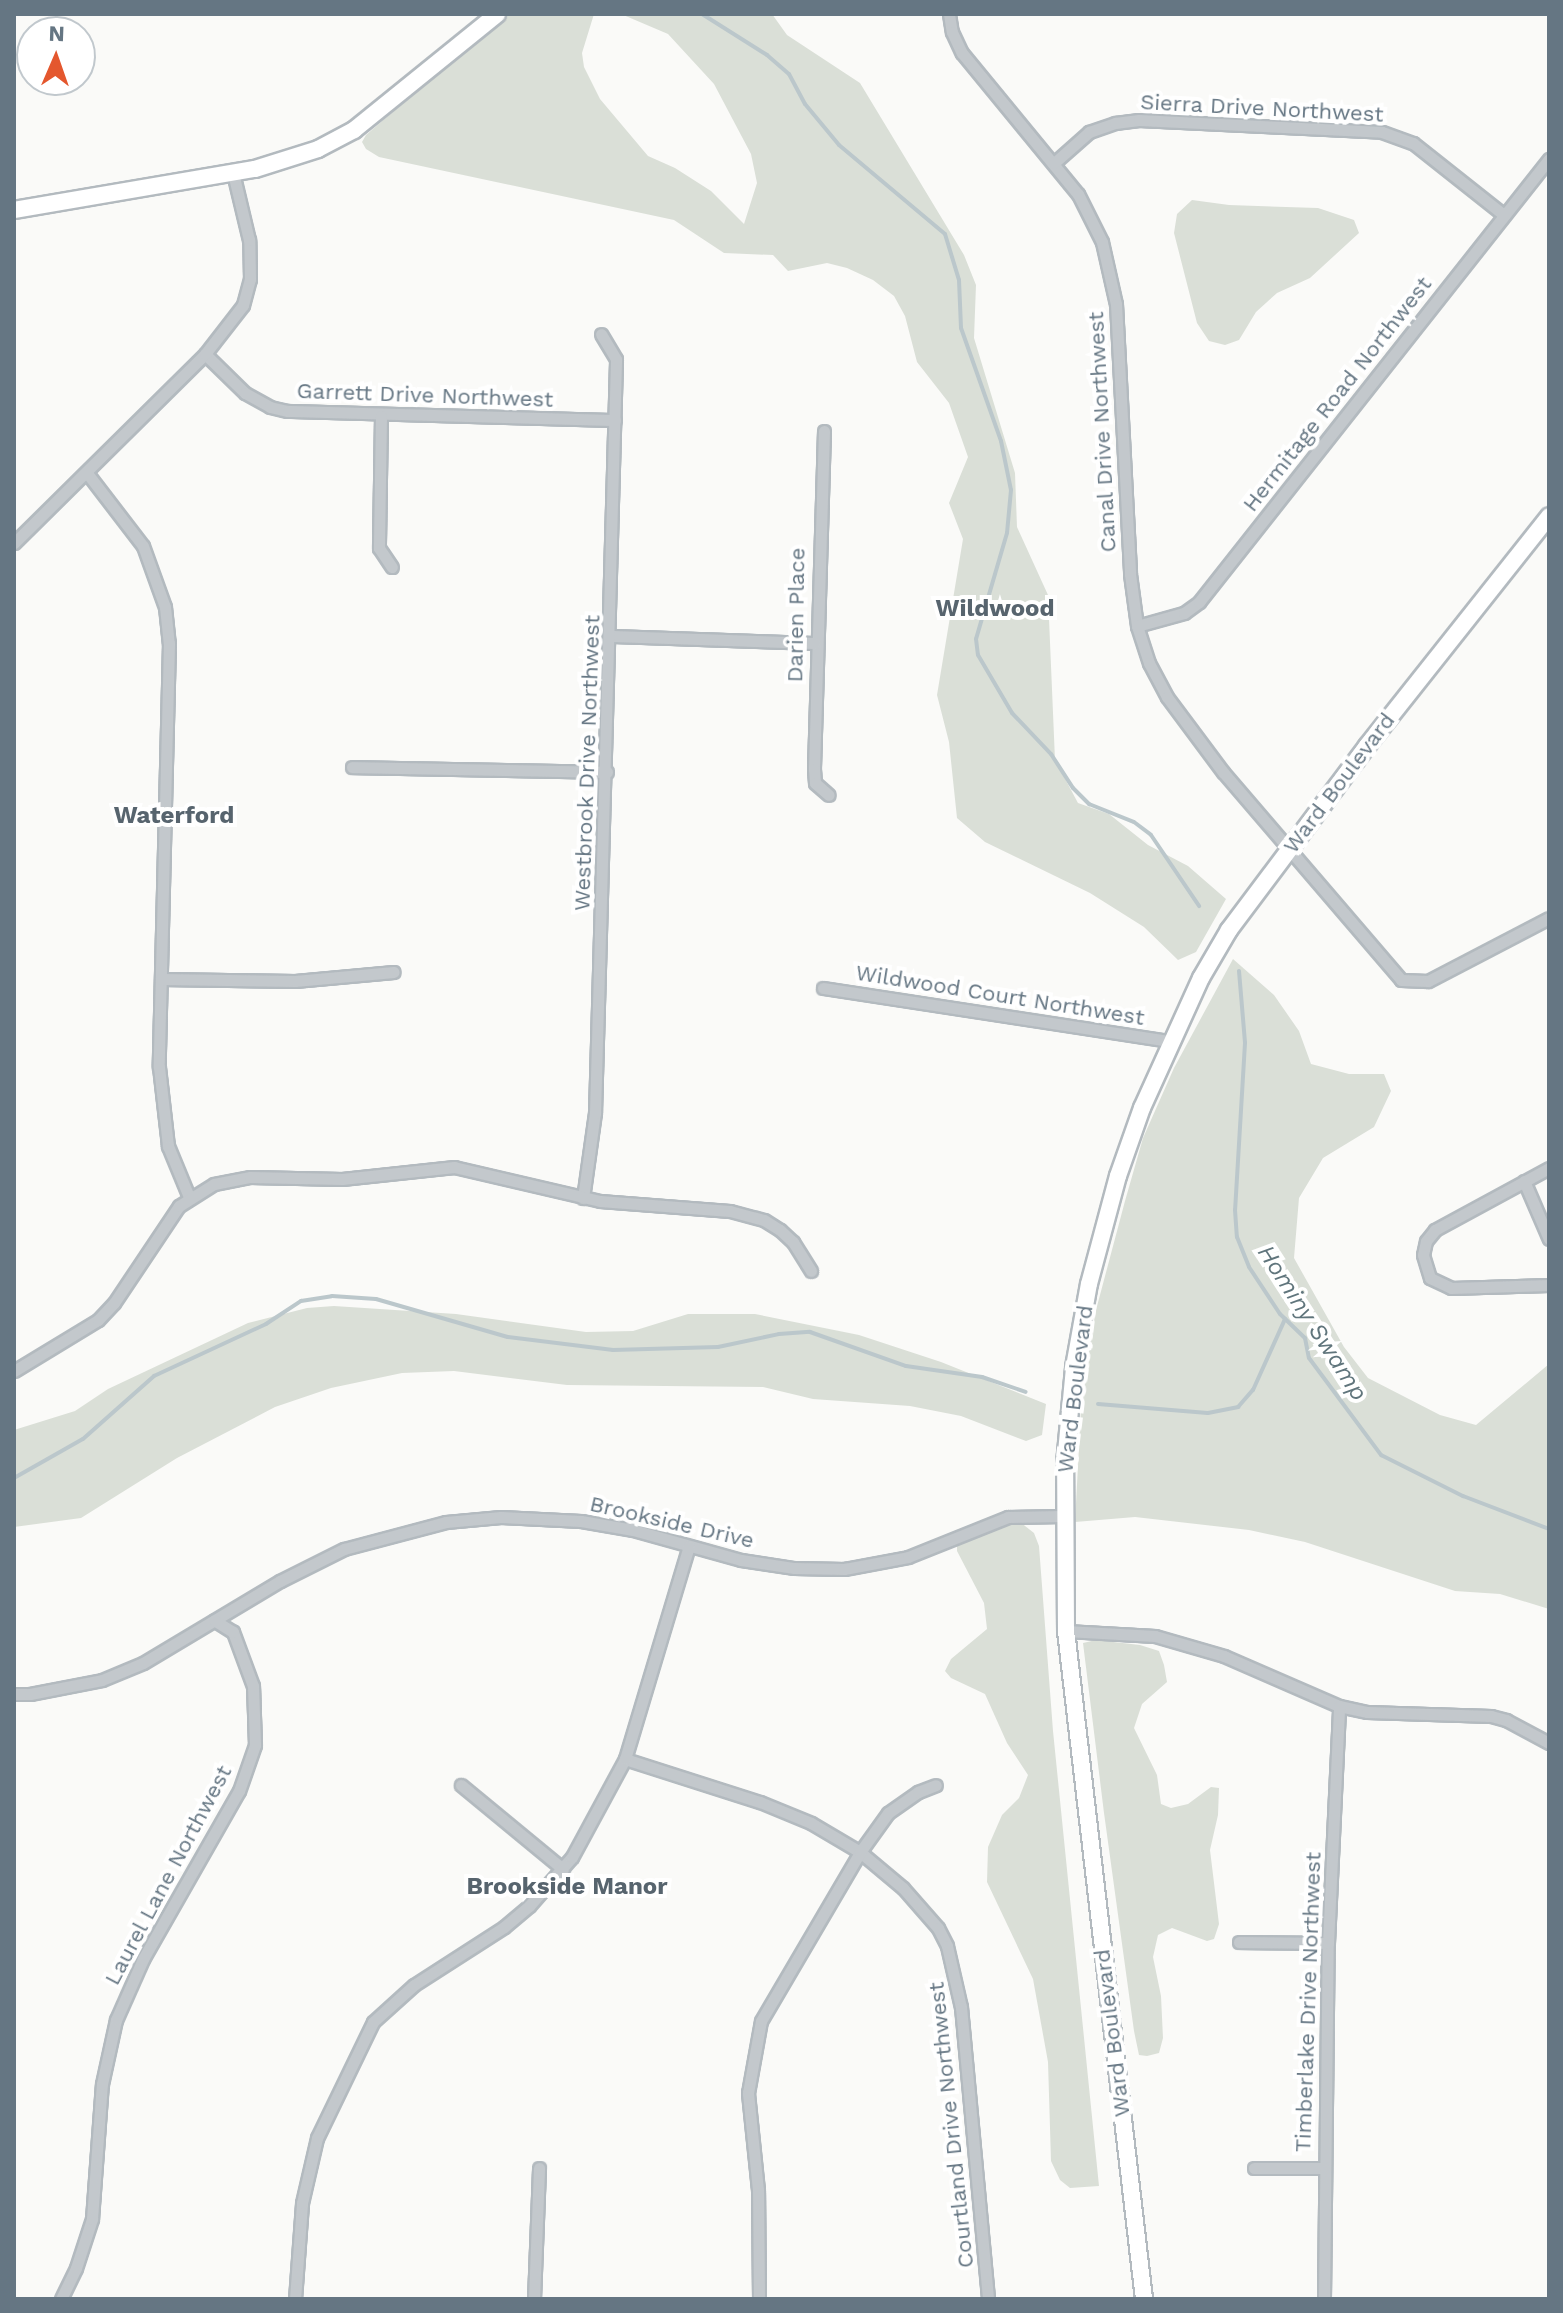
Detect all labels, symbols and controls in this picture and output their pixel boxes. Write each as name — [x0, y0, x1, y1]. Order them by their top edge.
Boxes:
north arrow — [16, 16, 96, 96]
text: N — [48, 21, 65, 46]
street label: Sierra Drive Northwest — [1139, 88, 1385, 128]
street label: Hermitage Road Northwest — [1237, 271, 1437, 517]
street label: Canal Drive Northwest — [1082, 311, 1122, 553]
street label: Garrett Drive Northwest — [296, 377, 554, 413]
street label: Darien Place — [782, 547, 810, 683]
district label: Wildwood — [936, 595, 1054, 623]
street label: Westbrook Drive Northwest — [569, 614, 605, 912]
street label: Ward Boulevard — [1278, 708, 1400, 858]
district label: Waterford — [114, 802, 234, 830]
street label: Wildwood Court Northwest — [854, 959, 1146, 1031]
water label: Hominy Swamp — [1251, 1239, 1373, 1407]
street label: Ward Boulevard — [1052, 1304, 1098, 1474]
street label: Brookside Drive — [587, 1490, 757, 1554]
street label: Laurel Lane Northwest — [99, 1760, 237, 1990]
street label: Timberlake Drive Northwest — [1290, 1851, 1326, 2153]
district label: Brookside Manor — [467, 1873, 667, 1901]
street label: Ward Boulevard — [1089, 1948, 1135, 2118]
street label: Courtland Drive Northwest — [923, 1981, 979, 2269]

